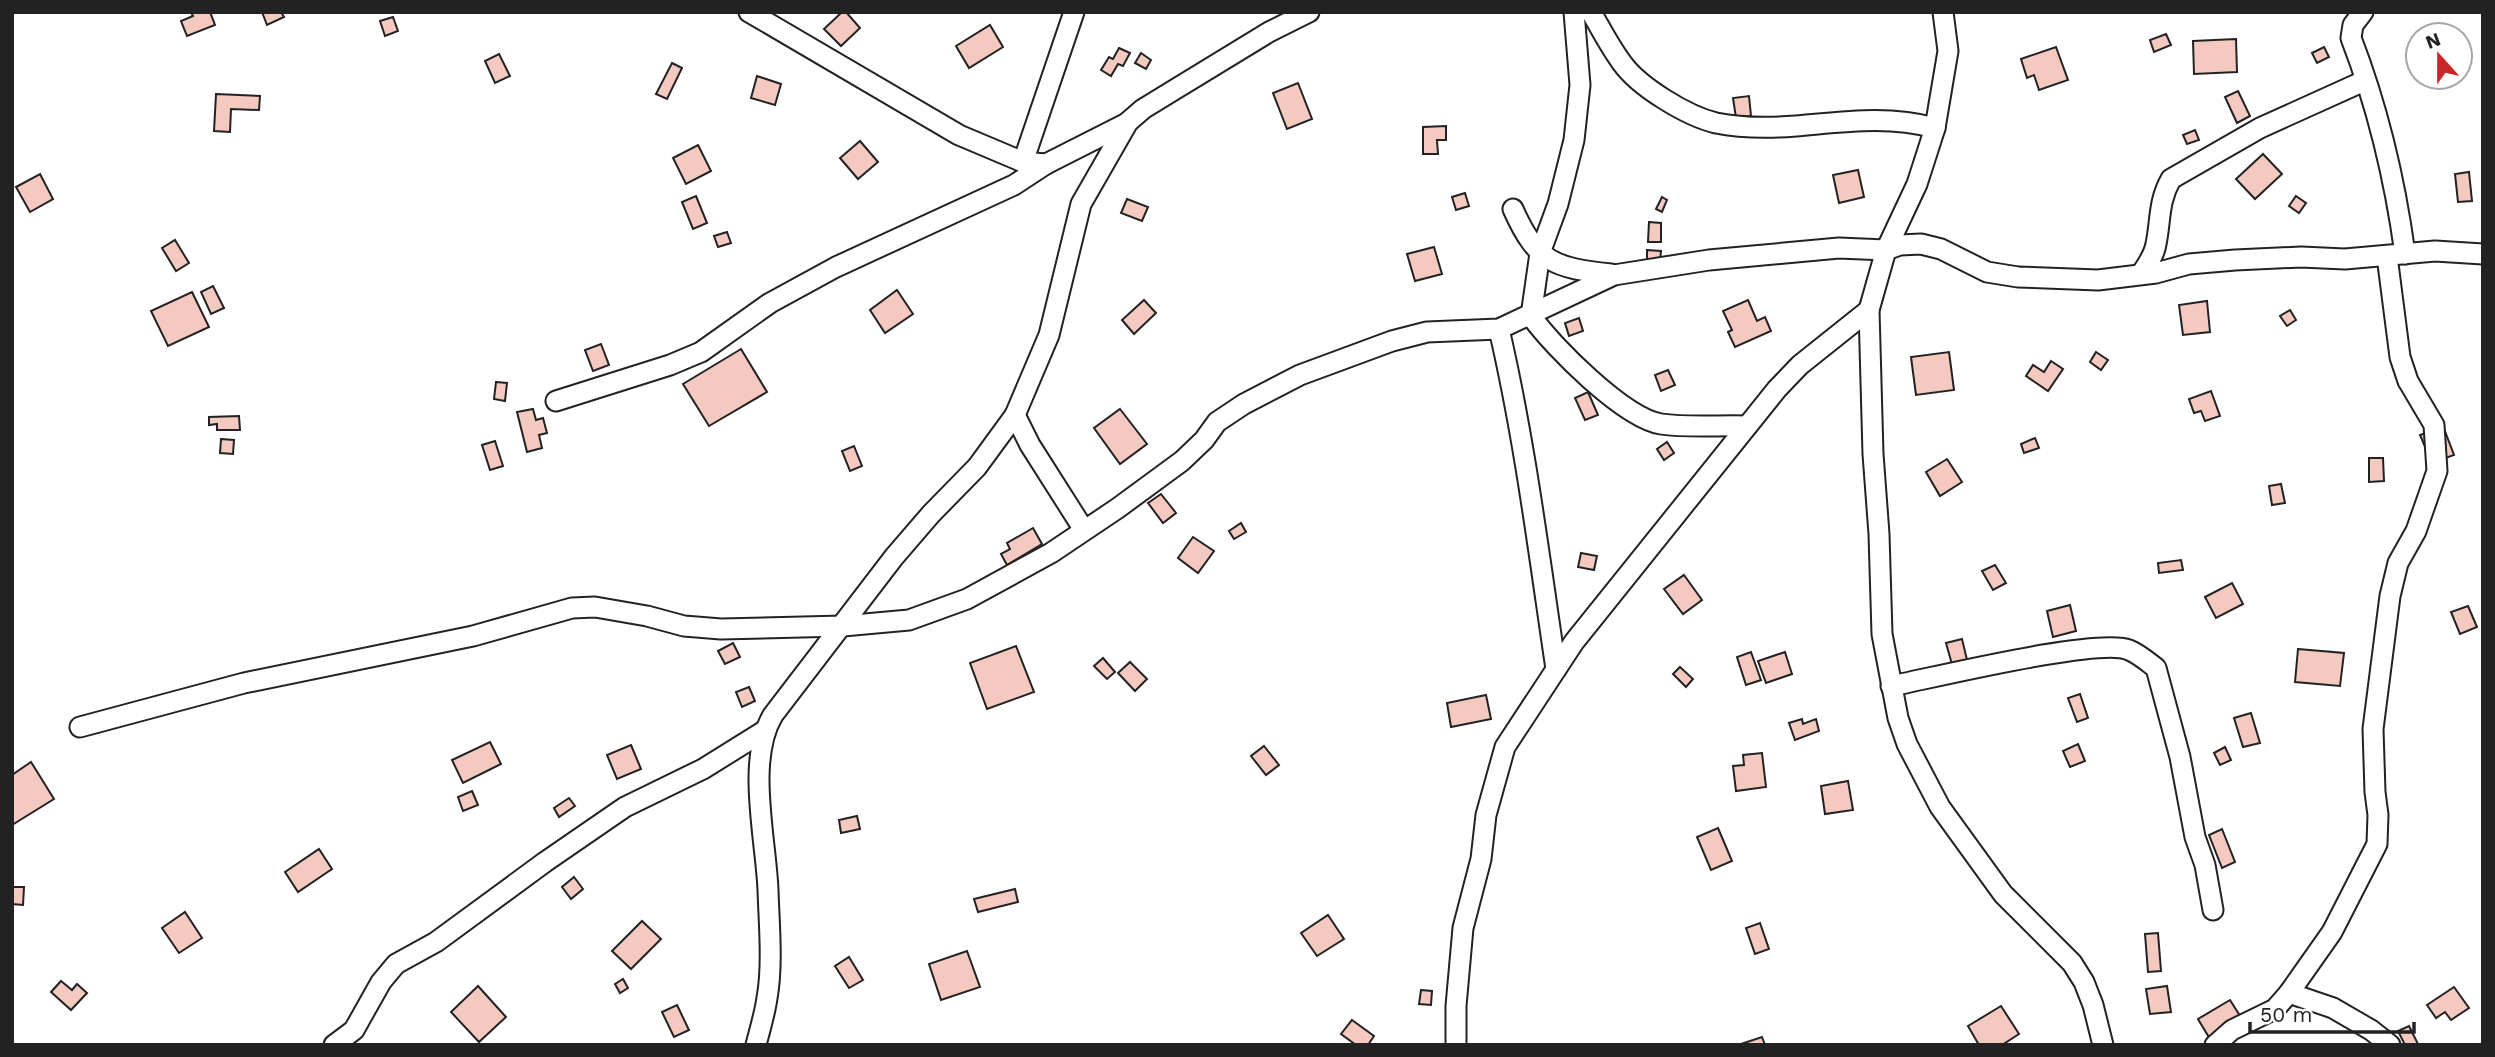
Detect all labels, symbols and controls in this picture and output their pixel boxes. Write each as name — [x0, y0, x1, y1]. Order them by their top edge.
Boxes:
north arrow — [2404, 21, 2474, 91]
text: N — [2422, 27, 2444, 54]
scale bar — [2250, 990, 2414, 1034]
text: 50 m — [2260, 1002, 2312, 1027]

